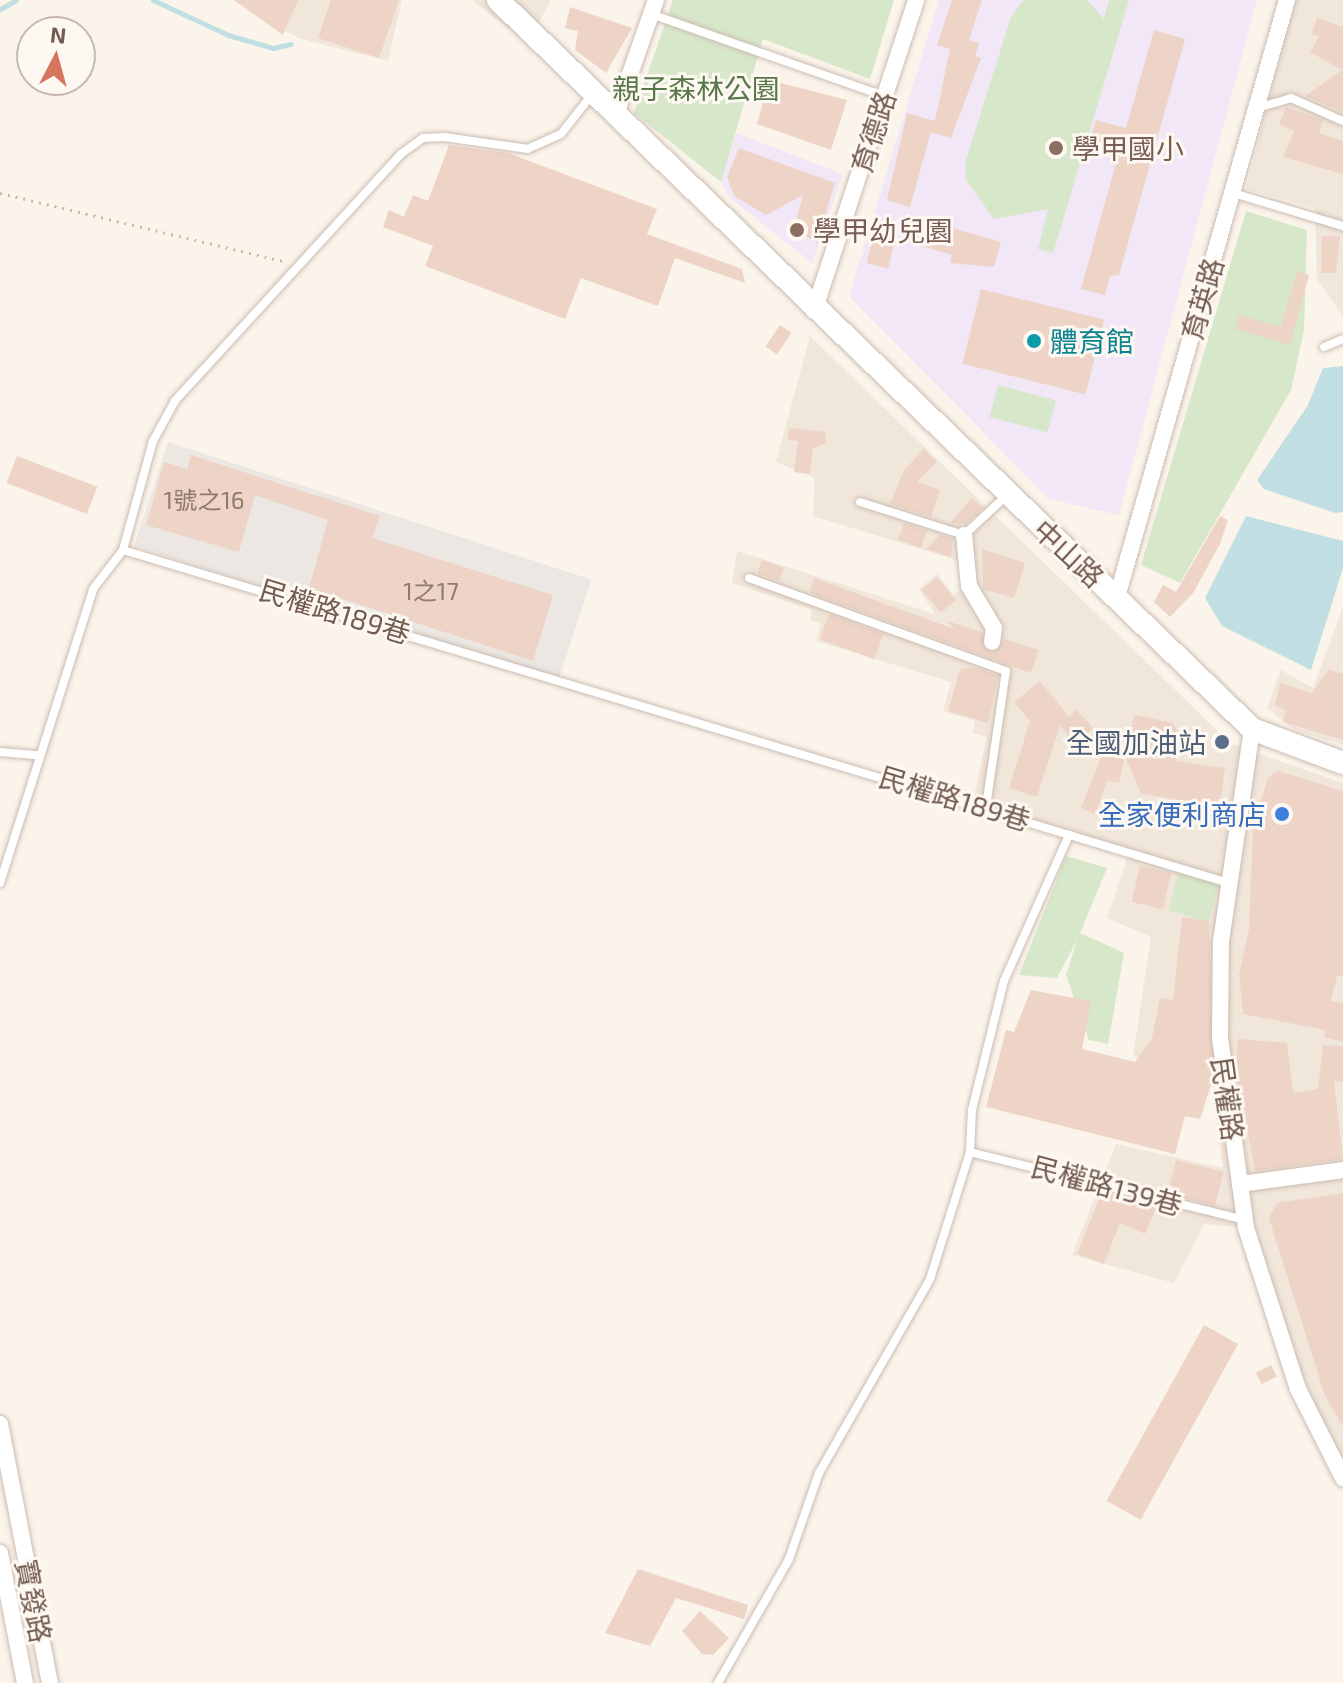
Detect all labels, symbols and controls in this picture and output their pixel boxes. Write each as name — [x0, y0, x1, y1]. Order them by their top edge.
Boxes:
north arrow — [16, 16, 96, 96]
text: N — [49, 20, 68, 48]
park label: 親子森林公園 — [612, 71, 780, 105]
street label: 育德路 — [844, 87, 902, 177]
place label: 學甲國小 — [1072, 131, 1184, 165]
marker: 學甲國小 — [1047, 139, 1065, 157]
place label: 學甲幼兒園 — [813, 213, 953, 247]
marker: 學甲幼兒園 — [788, 221, 806, 239]
street label: 育英路 — [1174, 254, 1230, 344]
place label: 體育館 — [1050, 324, 1134, 358]
marker: 體育館 — [1025, 332, 1043, 350]
house number: 1號之16 — [164, 486, 244, 514]
street label: 中山路 — [1027, 512, 1111, 594]
street label: 民權路189巷 — [255, 572, 415, 650]
house number: 1之17 — [403, 577, 459, 605]
place label: 全國加油站 — [1066, 725, 1206, 759]
marker: 全國加油站 — [1213, 733, 1231, 751]
street label: 民權路189巷 — [875, 759, 1035, 837]
place label: 全家便利商店 — [1098, 797, 1266, 831]
marker: 全家便利商店 — [1273, 805, 1291, 823]
street label: 民權路 — [1206, 1055, 1250, 1143]
street label: 民權路139巷 — [1028, 1149, 1186, 1221]
street label: 寶發路 — [9, 1557, 59, 1645]

